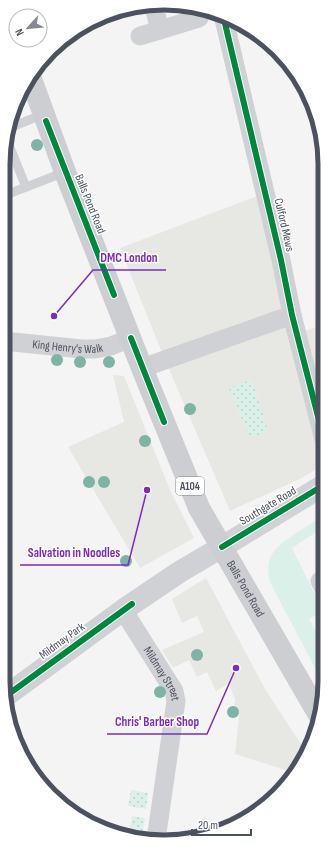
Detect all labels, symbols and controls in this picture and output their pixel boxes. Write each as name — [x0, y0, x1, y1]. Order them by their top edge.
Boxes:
north arrow — [8, 8, 48, 48]
text: N — [12, 27, 27, 38]
street label: Balls Pond Road — [71, 172, 109, 236]
street label: Culford Mews — [271, 197, 297, 253]
callout: DMC London — [93, 245, 166, 270]
text: DMC London — [100, 250, 158, 266]
street label: King Henry's Walk — [32, 337, 105, 357]
road number: A104 — [176, 477, 204, 495]
street label: Southgate Road — [237, 483, 299, 529]
callout: Salvation in Noodles — [20, 540, 128, 565]
text: Salvation in Noodles — [28, 545, 120, 561]
street label: Balls Pond Road — [224, 558, 268, 620]
street label: Mildmay Park — [36, 619, 88, 663]
street label: Mildmay Street — [140, 644, 183, 702]
callout: Chris' Barber Shop — [107, 709, 207, 734]
text: Chris' Barber Shop — [115, 714, 199, 730]
scale bar — [192, 811, 251, 837]
text: 20 m — [198, 818, 218, 833]

